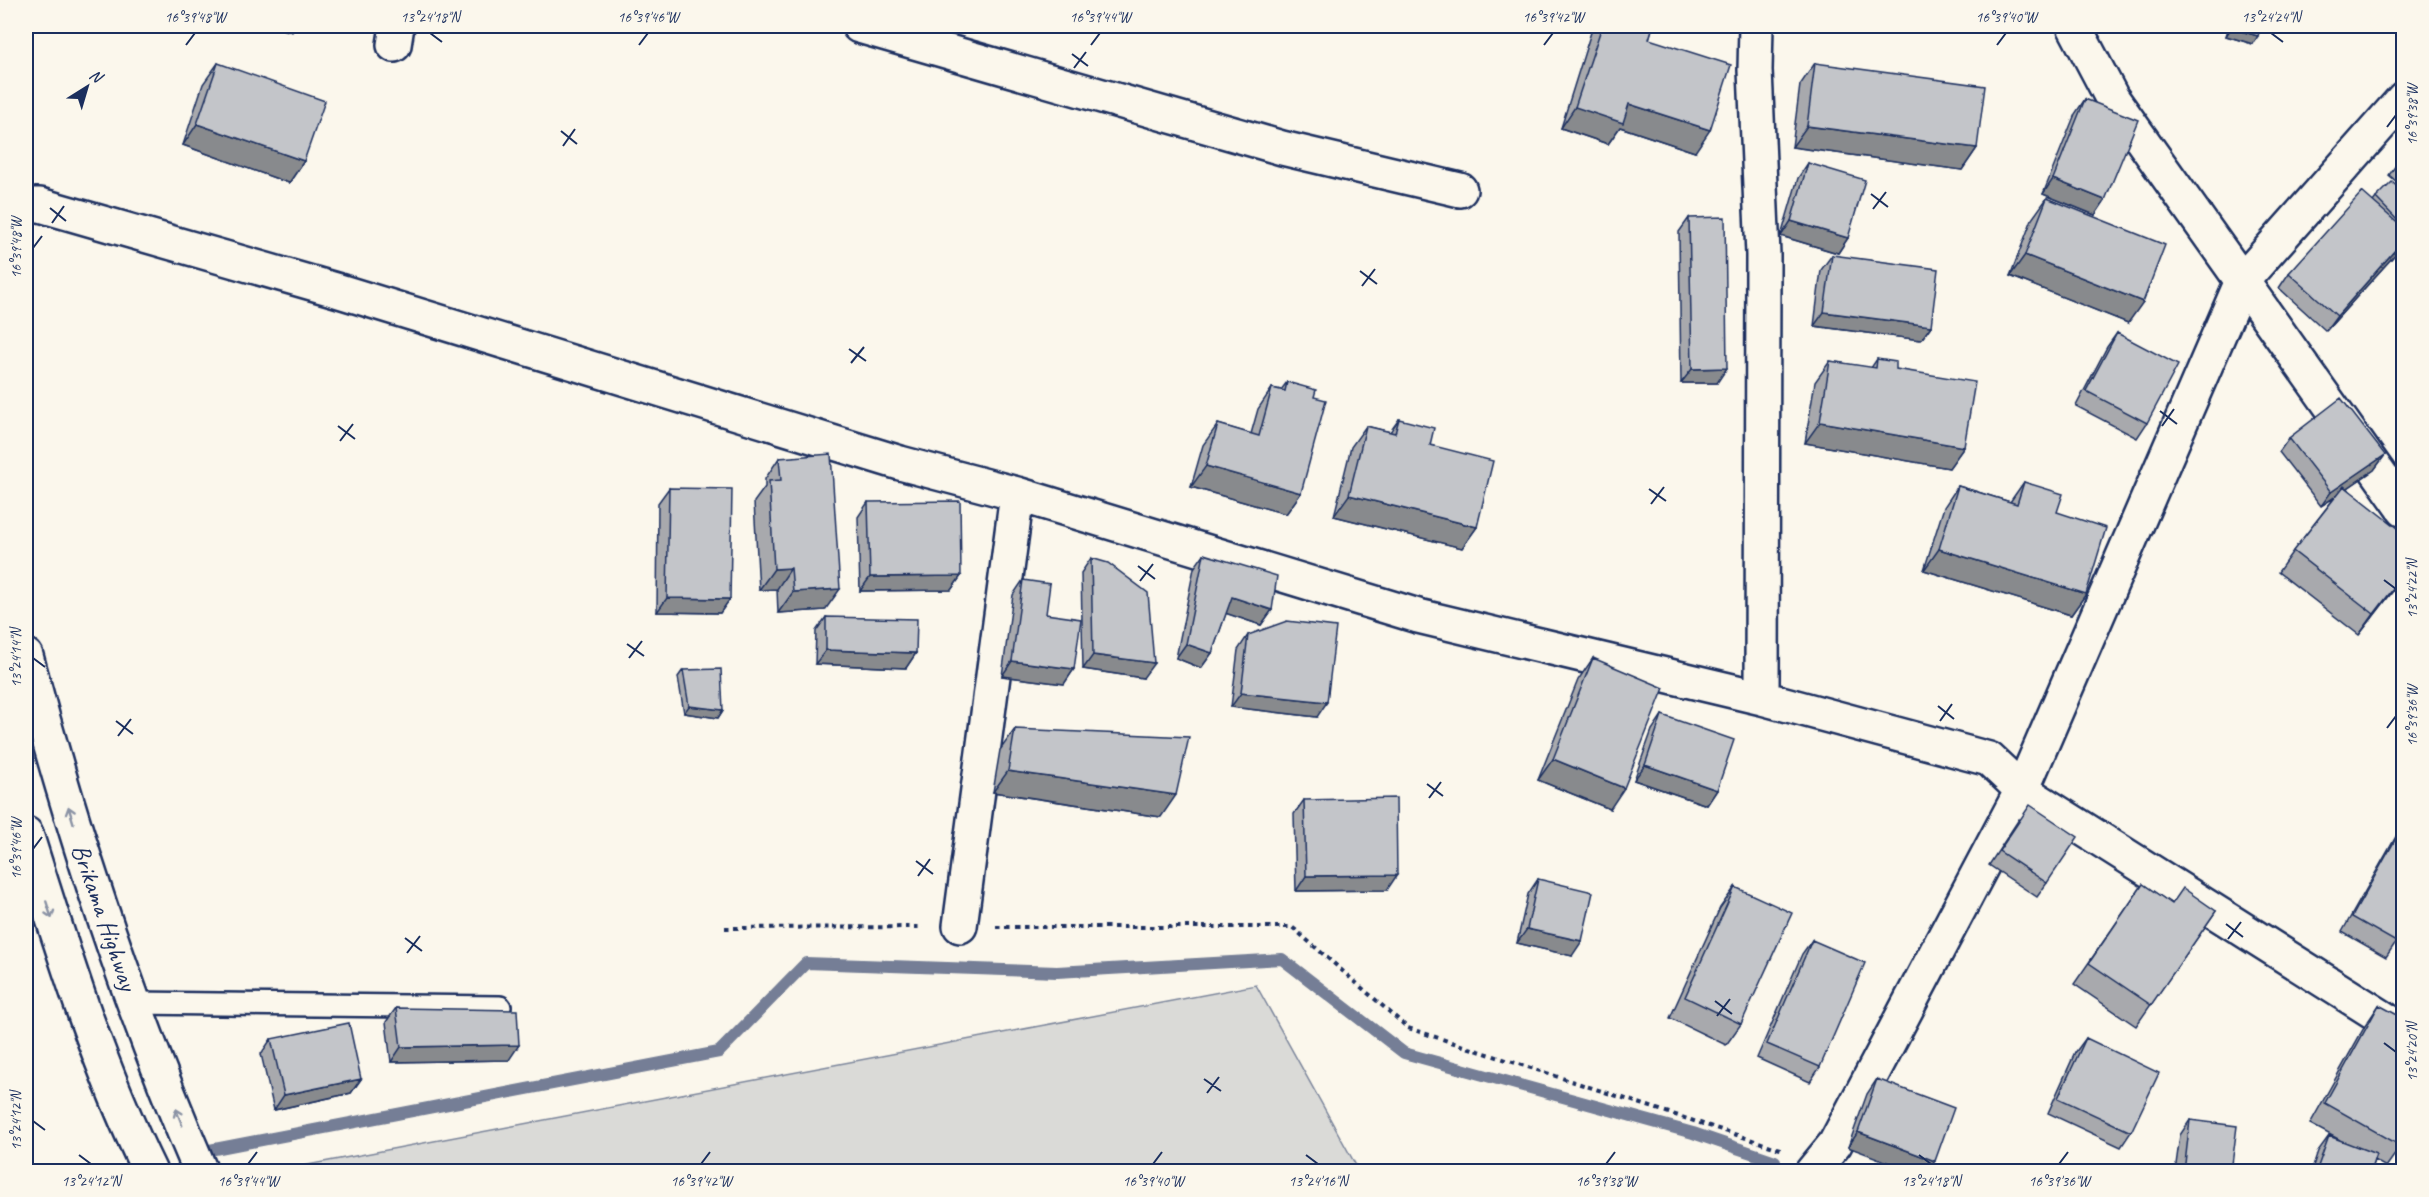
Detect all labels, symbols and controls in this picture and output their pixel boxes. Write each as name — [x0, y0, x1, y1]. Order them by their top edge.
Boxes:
text: 16°39'48"W — [165, 8, 229, 27]
text: 13°24'18"N — [400, 8, 463, 27]
text: 16°39'46"W — [618, 8, 682, 27]
text: 16°39'44"W — [1070, 8, 1134, 27]
text: 16°39'42"W — [1523, 8, 1587, 27]
text: 16°39'40"W — [1976, 8, 2040, 27]
text: 13°24'24"N — [2241, 8, 2304, 27]
north arrow — [57, 57, 117, 117]
text: N — [85, 65, 108, 89]
text: 16°39'38"W — [2403, 81, 2422, 145]
text: 16°39'48"W — [7, 214, 26, 278]
text: 13°24'22"N — [2403, 556, 2422, 619]
text: 13°24'14"N — [7, 625, 26, 688]
text: 16°39'36"W — [2403, 682, 2422, 746]
one-way arrow — [65, 806, 76, 825]
text: 16°39'46"W — [7, 815, 26, 879]
street label: Brikama Highway — [64, 840, 146, 997]
one-way arrow — [45, 900, 56, 919]
text: 13°24'20"N — [2403, 1019, 2422, 1082]
text: 13°24'12"N — [7, 1088, 26, 1151]
one-way arrow — [173, 1108, 184, 1127]
text: 13°24'12"N — [61, 1172, 124, 1191]
text: 16°39'44"W — [218, 1172, 282, 1191]
text: 16°39'42"W — [671, 1172, 735, 1191]
text: 16°39'40"W — [1123, 1172, 1187, 1191]
text: 13°24'16"N — [1288, 1172, 1351, 1191]
text: 16°39'38"W — [1576, 1172, 1640, 1191]
text: 13°24'18"N — [1901, 1172, 1964, 1191]
text: 16°39'36"W — [2029, 1172, 2093, 1191]

